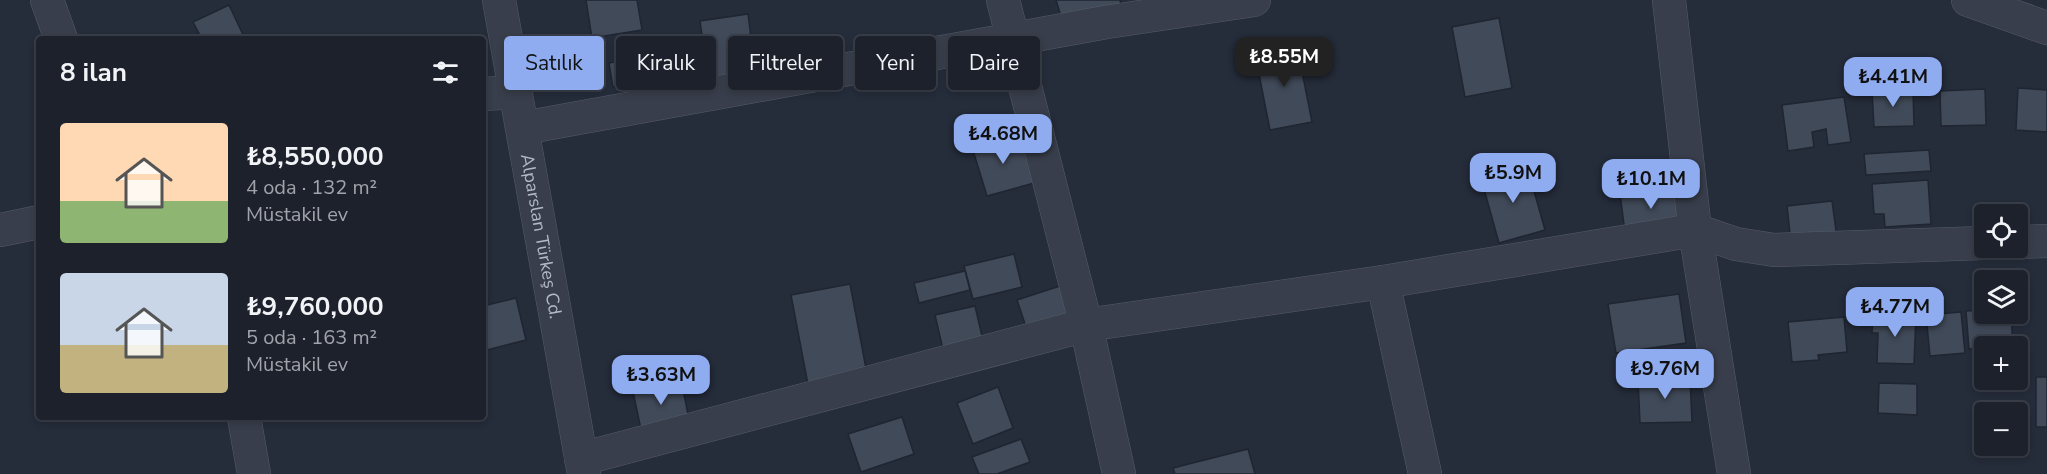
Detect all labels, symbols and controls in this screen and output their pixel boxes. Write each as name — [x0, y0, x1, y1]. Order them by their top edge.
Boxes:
chip: Satılık — [504, 36, 604, 90]
chip: Kiralık — [616, 36, 716, 90]
chip: Filtreler — [728, 36, 843, 90]
chip: Yeni — [855, 36, 936, 90]
chip: Daire — [948, 36, 1040, 90]
pin: ₺8.55M — [1235, 37, 1333, 88]
text: ₺8.55M — [1249, 43, 1319, 70]
text: 8 ilan — [60, 55, 127, 90]
icon: filters — [429, 56, 462, 89]
pin: ₺4.41M — [1844, 57, 1942, 108]
text: ₺4.41M — [1858, 63, 1928, 90]
pin: ₺4.68M — [954, 114, 1052, 165]
text: ₺4.68M — [968, 120, 1038, 147]
text: ₺8,550,000 — [246, 139, 384, 174]
icon: home — [108, 147, 180, 219]
street label: Alparslan Türkeş Cd. — [515, 152, 568, 321]
pin: ₺5.9M — [1471, 153, 1555, 204]
text: ₺5.9M — [1484, 159, 1542, 186]
pin: ₺10.1M — [1602, 159, 1700, 210]
text: ₺10.1M — [1616, 165, 1686, 192]
text: 4 oda · 132 m² — [246, 174, 377, 201]
text: Müstakil ev — [246, 201, 348, 228]
map controls — [1974, 204, 2028, 456]
button: locate — [1974, 204, 2028, 258]
button: layers — [1974, 270, 2028, 324]
pin: ₺4.77M — [1846, 287, 1944, 338]
text: ₺9,760,000 — [246, 289, 384, 324]
text: ₺4.77M — [1860, 293, 1930, 320]
icon: home — [108, 297, 180, 369]
text: 5 oda · 163 m² — [246, 324, 377, 351]
button: + — [1974, 336, 2028, 390]
pin: ₺9.76M — [1616, 349, 1714, 400]
text: Müstakil ev — [246, 351, 348, 378]
pin: ₺3.63M — [612, 355, 710, 406]
text: ₺9.76M — [1630, 355, 1700, 382]
text: ₺3.63M — [626, 361, 696, 388]
button: − — [1974, 402, 2028, 456]

